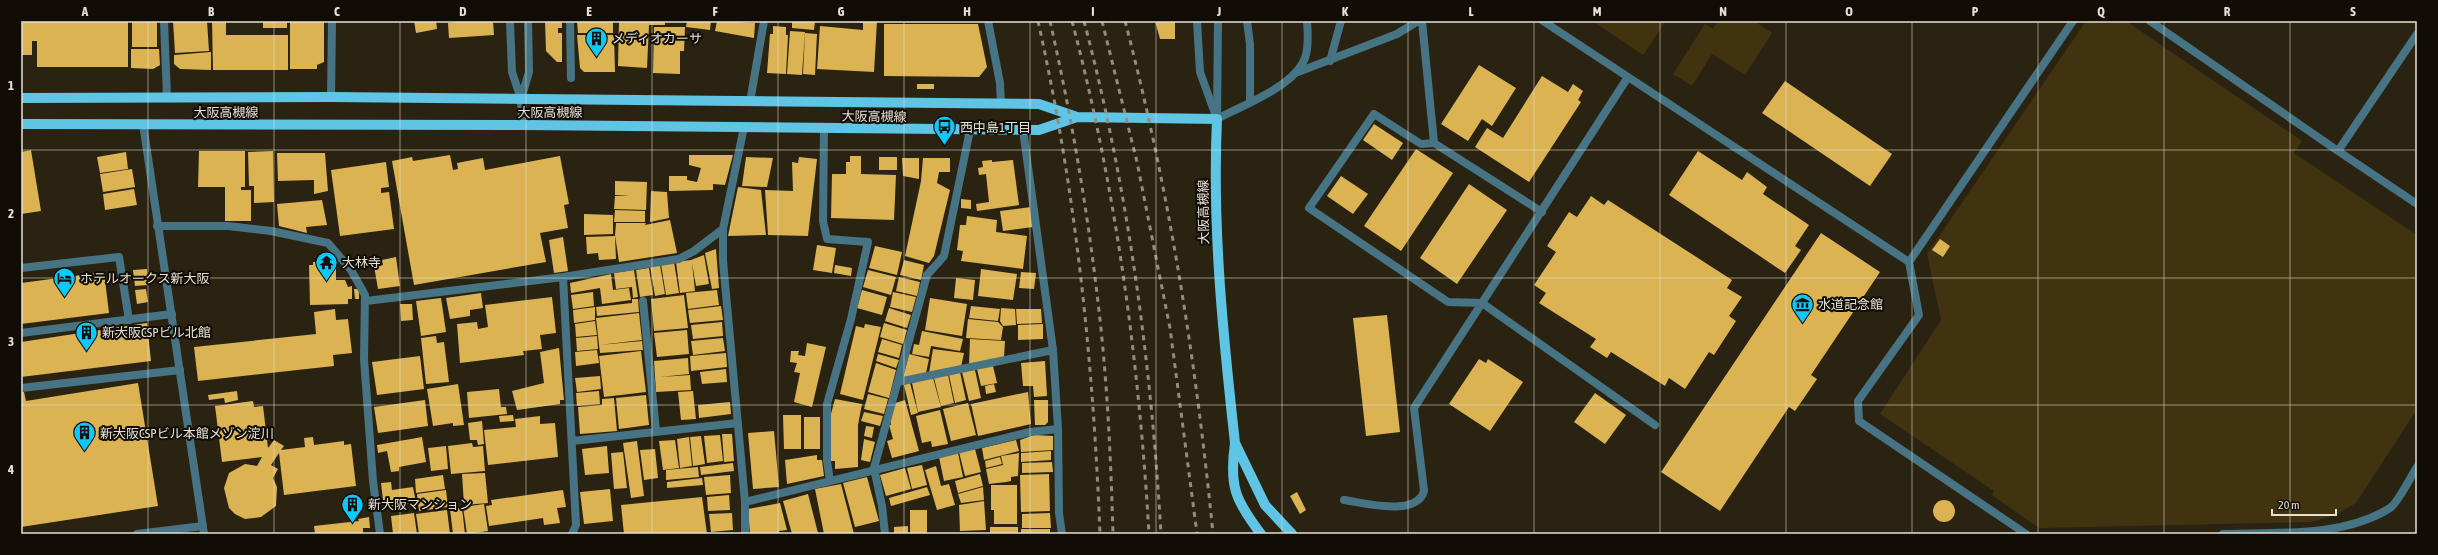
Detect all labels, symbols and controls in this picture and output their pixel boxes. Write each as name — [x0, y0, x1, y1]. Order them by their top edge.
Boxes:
text: A — [81, 4, 89, 19]
text: B — [208, 4, 215, 19]
text: C — [334, 4, 340, 19]
text: D — [459, 4, 467, 19]
text: E — [586, 4, 592, 19]
text: F — [712, 4, 718, 19]
text: G — [838, 4, 845, 19]
text: H — [963, 4, 971, 19]
text: I — [1091, 4, 1095, 19]
text: J — [1216, 4, 1221, 19]
text: K — [1342, 4, 1349, 19]
text: L — [1468, 4, 1474, 19]
text: M — [1593, 4, 1602, 19]
text: N — [1719, 4, 1727, 19]
text: O — [1845, 4, 1853, 19]
text: P — [1972, 4, 1979, 19]
text: Q — [2097, 4, 2105, 19]
text: R — [2224, 4, 2231, 19]
text: S — [2350, 4, 2356, 19]
building icon: メディオカーサ — [584, 25, 610, 58]
place label: メディオカーサ — [612, 31, 702, 46]
text: 1 — [8, 78, 14, 93]
street label: 大阪高槻線 — [193, 105, 259, 120]
street label: 大阪高槻線 — [517, 105, 583, 120]
street label: 大阪高槻線 — [841, 108, 907, 125]
bus stop icon: 西中島1丁目 — [932, 114, 958, 147]
place label: 西中島1丁目 — [960, 120, 1031, 135]
street label: 大阪高槻線 — [1195, 179, 1212, 245]
text: 2 — [8, 206, 14, 221]
temple icon: 大林寺 — [314, 249, 340, 282]
place label: 大林寺 — [342, 255, 381, 270]
hotel icon: ホテルオークス新大阪 — [51, 265, 77, 298]
place label: ホテルオークス新大阪 — [80, 271, 210, 286]
museum icon: 水道記念館 — [1790, 291, 1816, 324]
place label: 水道記念館 — [1818, 297, 1883, 312]
building icon: 新大阪CSPビル北館 — [73, 319, 99, 352]
place label: 新大阪CSPビル北館 — [102, 325, 211, 340]
text: 3 — [8, 334, 14, 349]
building icon: 新大阪CSPビル本館メゾン淀川 — [72, 420, 98, 453]
place label: 新大阪CSPビル本館メゾン淀川 — [100, 426, 274, 441]
text: 4 — [7, 462, 14, 477]
building icon: 新大阪マンション — [340, 491, 366, 524]
scale bar — [2272, 491, 2336, 517]
place label: 新大阪マンション — [368, 497, 472, 512]
text: 20 m — [2278, 498, 2300, 512]

